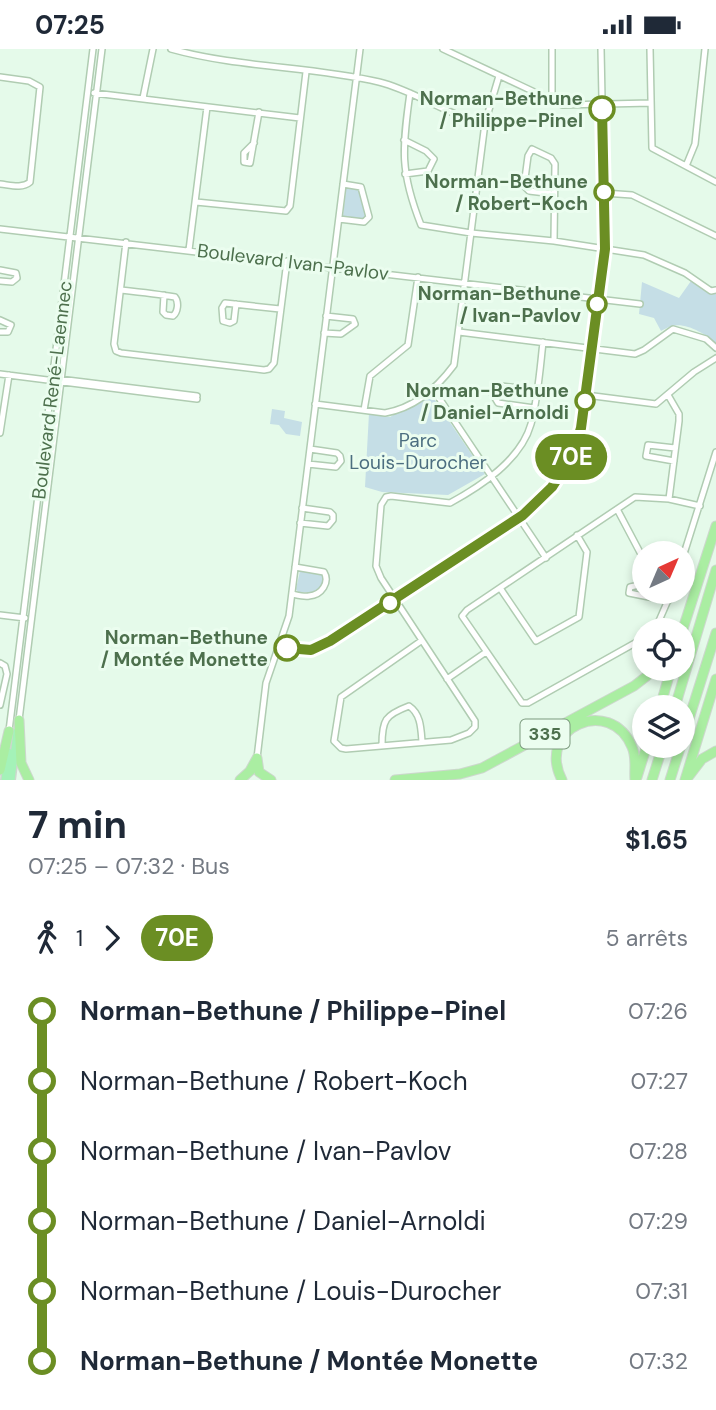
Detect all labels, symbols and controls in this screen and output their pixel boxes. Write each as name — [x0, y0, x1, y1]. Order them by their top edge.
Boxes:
text: 07:25 — [35, 8, 105, 42]
place label: Norman-Bethune / Philippe-Pinel — [420, 86, 583, 133]
marker: Norman-Bethune / Philippe-Pinel — [589, 96, 615, 122]
place label: Norman-Bethune / Robert-Koch — [425, 169, 588, 216]
marker: Norman-Bethune / Robert-Koch — [594, 182, 614, 202]
street label: Boulevard Ivan-Pavlov — [196, 238, 390, 286]
street label: Boulevard René-Laennec — [26, 279, 78, 501]
place label: Norman-Bethune / Ivan-Pavlov — [418, 281, 581, 328]
marker: Norman-Bethune / Ivan-Pavlov — [587, 294, 607, 314]
place label: Norman-Bethune / Daniel-Arnoldi — [406, 378, 569, 425]
marker: Norman-Bethune / Daniel-Arnoldi — [575, 391, 595, 411]
park label: Parc Louis-Durocher — [349, 428, 487, 475]
line badge: 70E — [531, 434, 611, 480]
text: 70E — [549, 441, 593, 472]
north arrow — [632, 541, 695, 604]
map controls — [632, 541, 695, 758]
unlabelled marker — [380, 593, 400, 613]
button: locate — [632, 618, 695, 681]
place label: Norman-Bethune / Montée Monette — [101, 625, 268, 672]
marker: Norman-Bethune / Montée Monette — [274, 635, 300, 661]
button: layers — [632, 695, 695, 758]
road number: 335 — [520, 719, 570, 749]
text: 7 min — [28, 800, 127, 850]
text: $1.65 — [625, 823, 688, 857]
text: 07:25 – 07:32 · Bus — [28, 851, 230, 881]
icon: walk — [28, 919, 66, 957]
icon: forward — [93, 919, 131, 957]
text: 70E — [155, 922, 199, 953]
text: 1 — [76, 923, 83, 953]
text: 5 arrêts — [606, 923, 688, 953]
text: Norman-Bethune / Philippe-Pinel — [80, 994, 506, 1028]
text: 07:26 — [628, 996, 688, 1026]
text: Norman-Bethune / Robert-Koch — [80, 1064, 468, 1098]
text: 07:27 — [631, 1066, 688, 1096]
text: Norman-Bethune / Ivan-Pavlov — [80, 1134, 451, 1168]
text: 07:28 — [629, 1136, 688, 1166]
text: Norman-Bethune / Daniel-Arnoldi — [80, 1204, 486, 1238]
text: 07:29 — [628, 1206, 688, 1236]
text: Norman-Bethune / Louis-Durocher — [80, 1274, 501, 1308]
text: 07:31 — [635, 1276, 688, 1306]
text: Norman-Bethune / Montée Monette — [80, 1344, 538, 1378]
text: 07:32 — [629, 1346, 688, 1376]

